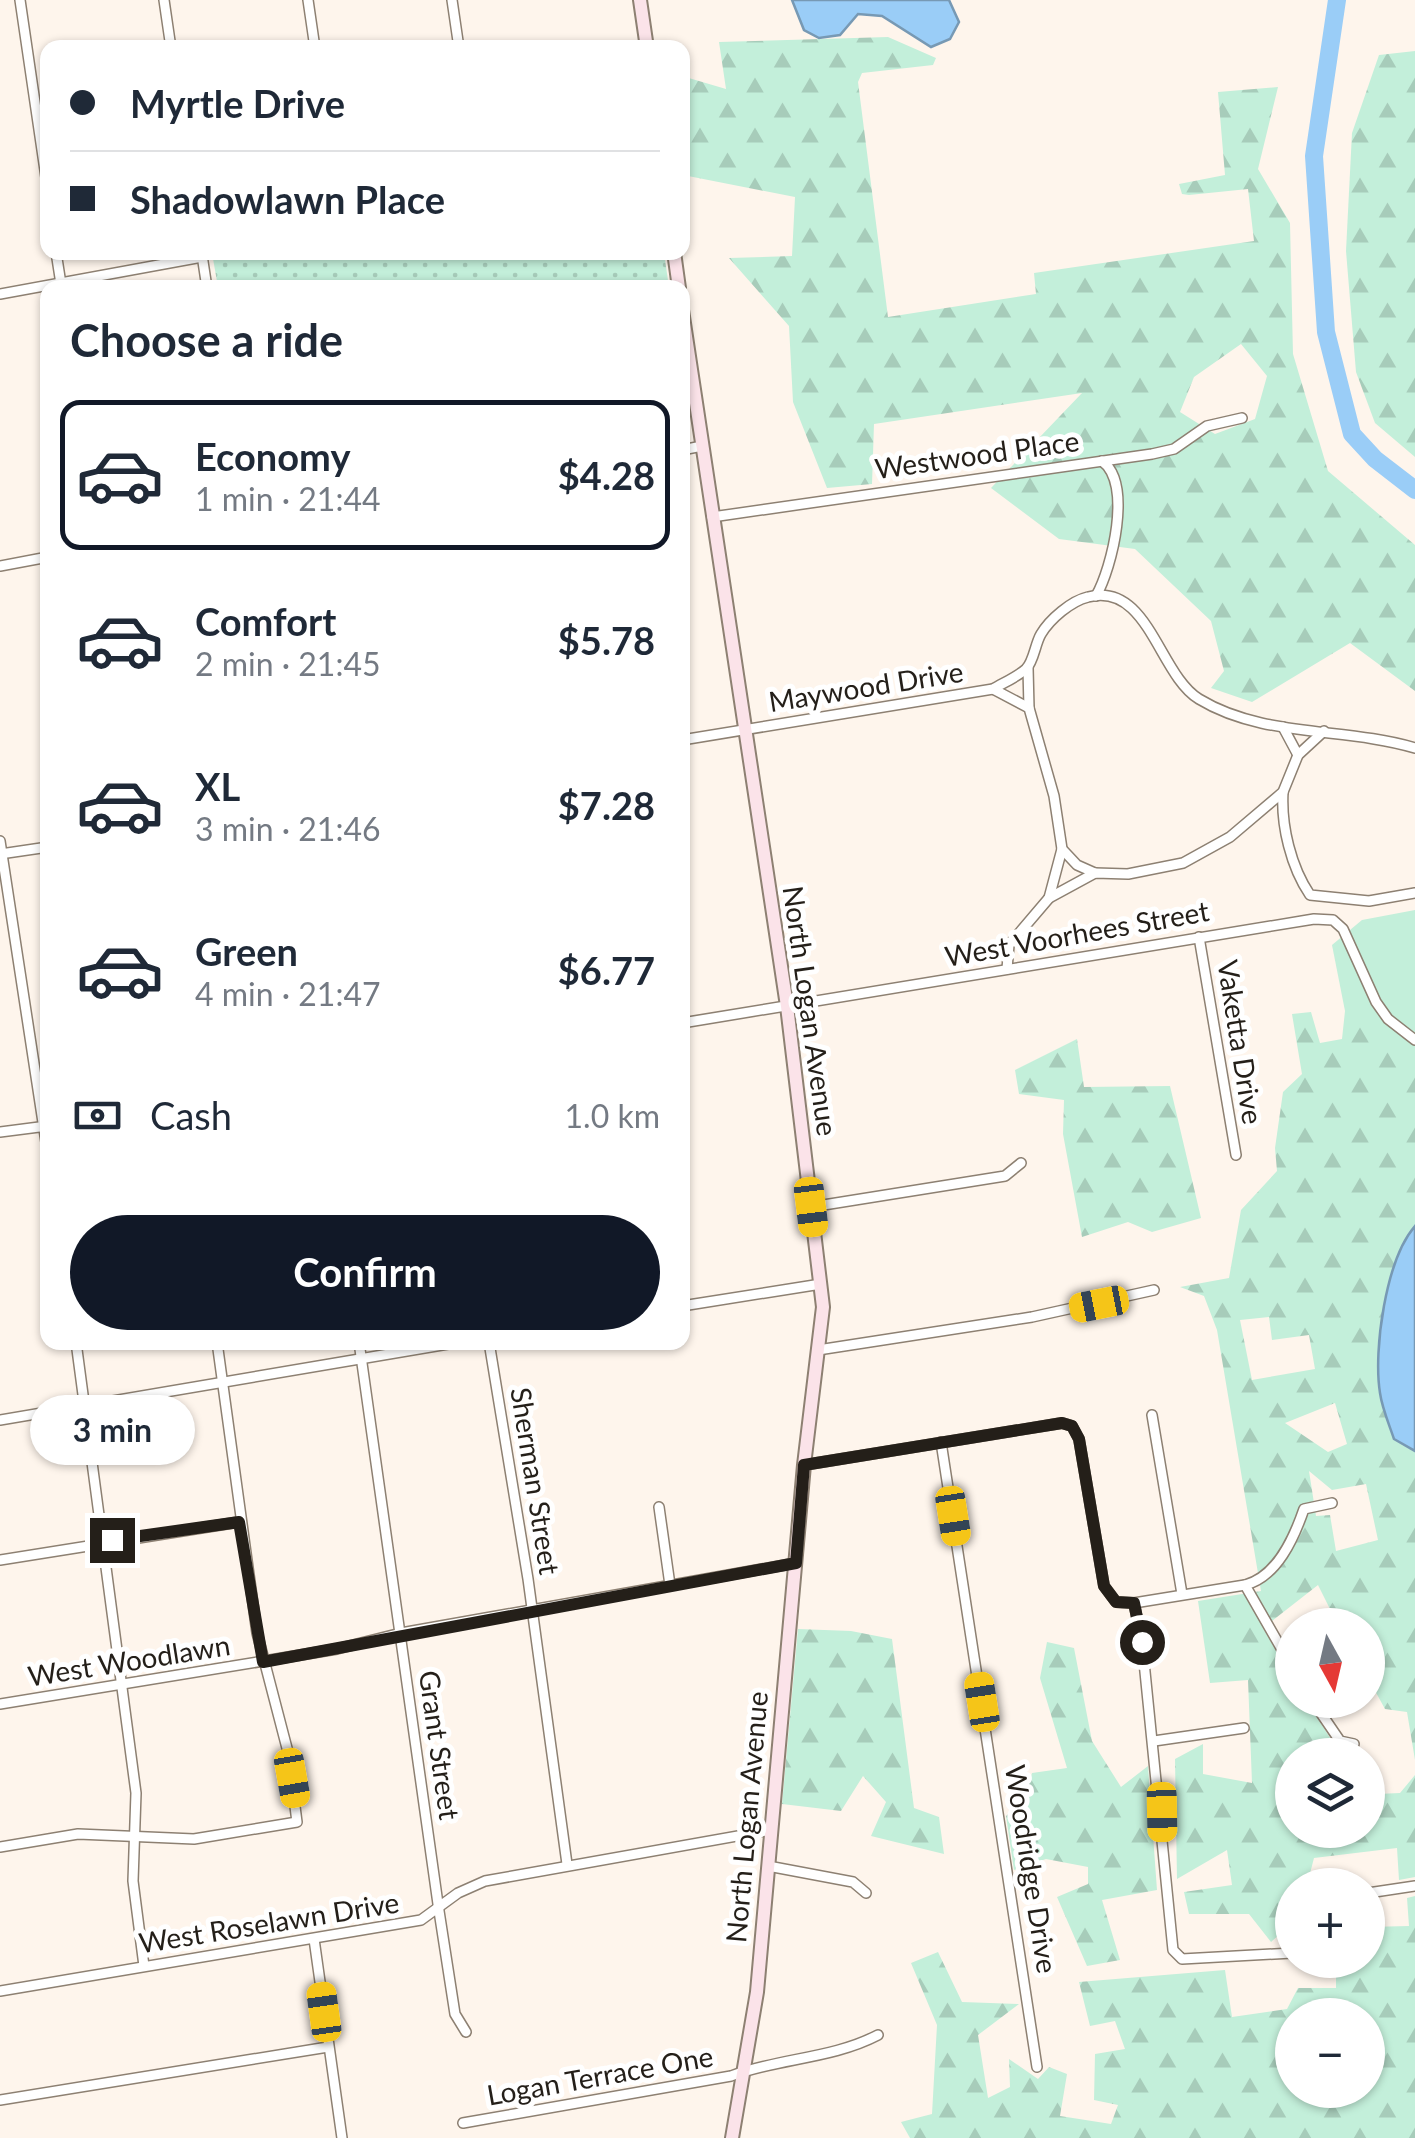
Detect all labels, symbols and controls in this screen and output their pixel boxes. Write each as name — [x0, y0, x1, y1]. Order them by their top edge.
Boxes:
text: Myrtle Drive — [130, 80, 345, 126]
text: Shadowlawn Place — [130, 176, 445, 222]
text: Choose a ride — [70, 313, 343, 367]
street label: Westwood Place — [873, 423, 1081, 485]
icon: car — [75, 430, 165, 520]
text: Economy — [195, 433, 350, 479]
text: $4.28 — [558, 452, 655, 498]
text: 1 min · 21:44 — [195, 479, 381, 518]
icon: car — [75, 595, 165, 685]
text: Comfort — [195, 598, 336, 644]
text: $5.78 — [558, 617, 655, 663]
text: 2 min · 21:45 — [195, 644, 381, 683]
street label: Maywood Drive — [766, 654, 966, 718]
icon: car — [75, 760, 165, 850]
text: XL — [195, 763, 240, 809]
text: $7.28 — [558, 782, 655, 828]
text: 3 min · 21:46 — [195, 809, 381, 848]
street label: North Logan Avenue — [777, 884, 845, 1138]
street label: West Voorhees Street — [942, 893, 1212, 973]
icon: car — [75, 925, 165, 1015]
text: Green — [195, 928, 298, 974]
text: $6.77 — [558, 947, 655, 993]
street label: Vaketta Drive — [1211, 957, 1271, 1126]
text: 4 min · 21:47 — [195, 974, 381, 1013]
icon: cash — [70, 1088, 125, 1143]
text: Cash — [150, 1092, 232, 1138]
text: 1.0 km — [565, 1096, 660, 1135]
car — [792, 1175, 830, 1239]
button: Confirm — [70, 1215, 660, 1330]
car — [1067, 1284, 1131, 1324]
street label: Sherman Street — [504, 1385, 568, 1577]
callout: 3 min — [29, 1395, 194, 1465]
text: 3 min — [73, 1410, 152, 1449]
car — [933, 1484, 973, 1548]
route end — [90, 1518, 135, 1563]
north arrow — [1275, 1608, 1385, 1718]
map controls — [1275, 1608, 1385, 2108]
route start — [1120, 1620, 1165, 1665]
street label: West Woodlawn — [25, 1627, 232, 1693]
street label: Grant Street — [413, 1668, 467, 1822]
car — [962, 1670, 1002, 1734]
street label: North Logan Avenue — [718, 1690, 774, 1944]
button: layers — [1275, 1738, 1385, 1848]
car — [272, 1746, 312, 1810]
street label: Woodridge Drive — [999, 1762, 1065, 1975]
car — [1146, 1782, 1178, 1842]
button: + — [1275, 1868, 1385, 1978]
street label: West Roselawn Drive — [136, 1885, 401, 1959]
car — [305, 1980, 343, 2044]
button: − — [1275, 1998, 1385, 2108]
street label: Logan Terrace One — [484, 2038, 716, 2112]

